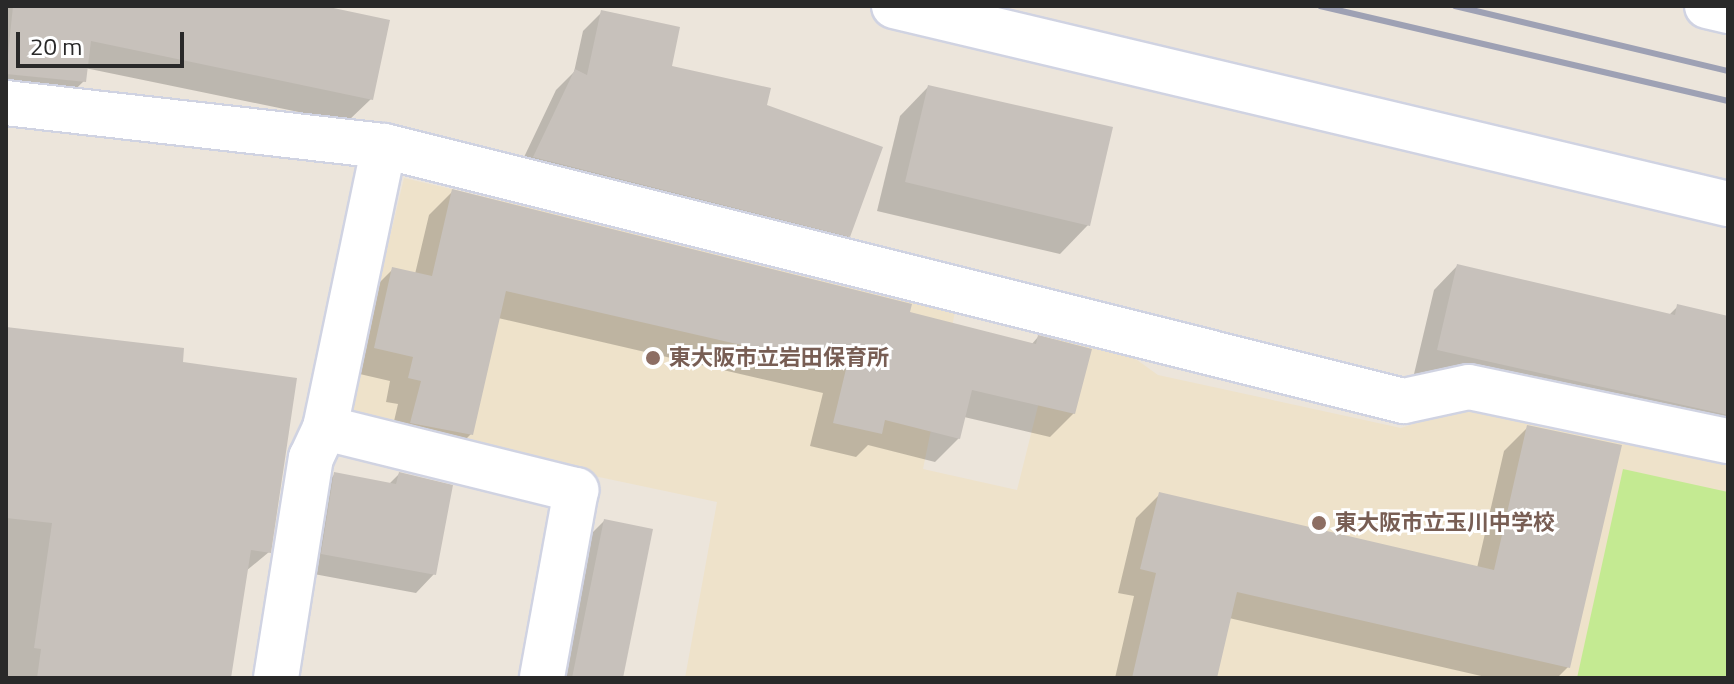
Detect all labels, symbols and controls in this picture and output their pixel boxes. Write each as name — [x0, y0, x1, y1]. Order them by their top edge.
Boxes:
scale bar — [20, 16, 188, 66]
text: 20 m — [30, 28, 82, 64]
place label: 東大阪市立岩田保育所 — [669, 345, 889, 371]
marker: 東大阪市立岩田保育所 — [644, 349, 662, 367]
place label: 東大阪市立玉川中学校 — [1335, 510, 1555, 536]
marker: 東大阪市立玉川中学校 — [1310, 514, 1328, 532]

